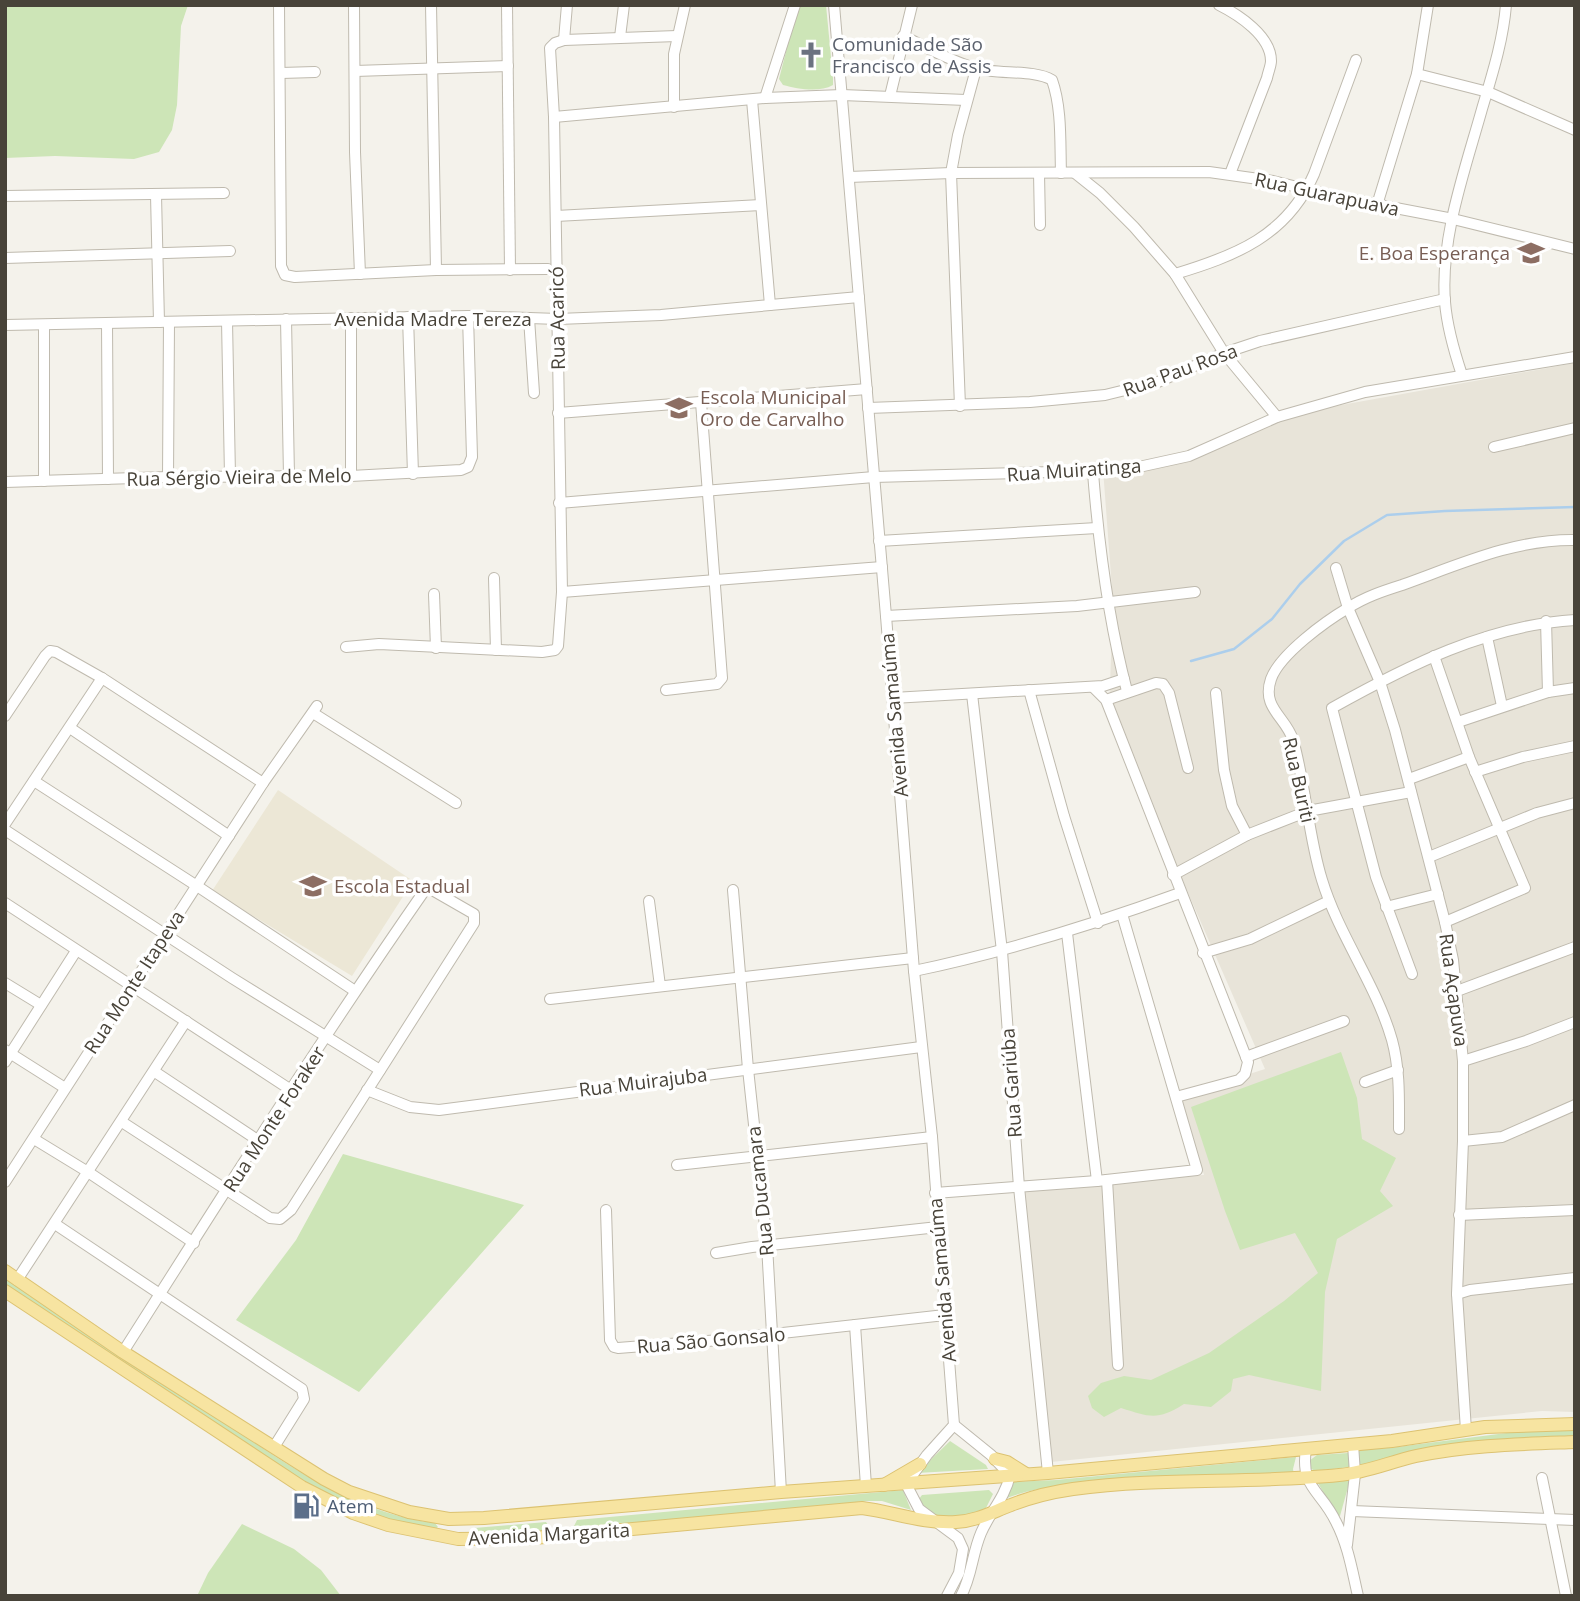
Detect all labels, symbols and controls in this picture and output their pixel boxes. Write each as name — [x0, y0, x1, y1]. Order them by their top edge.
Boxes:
place label: Comunidade São Francisco de Assis — [832, 31, 991, 79]
church icon: Comunidade São Francisco de Assis — [796, 40, 826, 70]
street label: Rua Guarapuava — [1252, 166, 1402, 222]
school or university icon: E. Boa Esperança — [1516, 238, 1546, 268]
place label: E. Boa Esperança — [1359, 240, 1510, 266]
street label: Rua Acaricó — [543, 266, 571, 370]
street label: Avenida Madre Tereza — [334, 306, 532, 332]
street label: Rua Pau Rosa — [1119, 337, 1241, 403]
place label: Escola Municipal Oro de Carvalho — [700, 384, 847, 432]
school or university icon: Escola Municipal Oro de Carvalho — [664, 393, 694, 423]
street label: Rua Muiratinga — [1006, 452, 1142, 488]
street label: Rua Sérgio Vieira de Melo — [126, 462, 352, 492]
street label: Avenida Samaúma — [874, 632, 914, 798]
street label: Rua Buriti — [1277, 735, 1321, 825]
school or university icon: Escola Estadual — [298, 871, 328, 901]
place label: Escola Estadual — [334, 873, 470, 899]
street label: Rua Monte Itapeva — [78, 905, 190, 1059]
street label: Rua Açapuva — [1433, 932, 1475, 1048]
street label: Rua Gariúba — [994, 1027, 1028, 1139]
street label: Rua Monte Foraker — [217, 1041, 331, 1197]
street label: Rua Muirajuba — [577, 1061, 709, 1103]
street label: Rua Ducamara — [740, 1125, 780, 1257]
street label: Avenida Samaúma — [922, 1197, 962, 1363]
street label: Rua São Gonsalo — [636, 1321, 786, 1359]
fuel station icon: Atem — [291, 1491, 321, 1521]
place label: Atem — [327, 1493, 374, 1519]
street label: Avenida Margarita — [467, 1517, 631, 1551]

